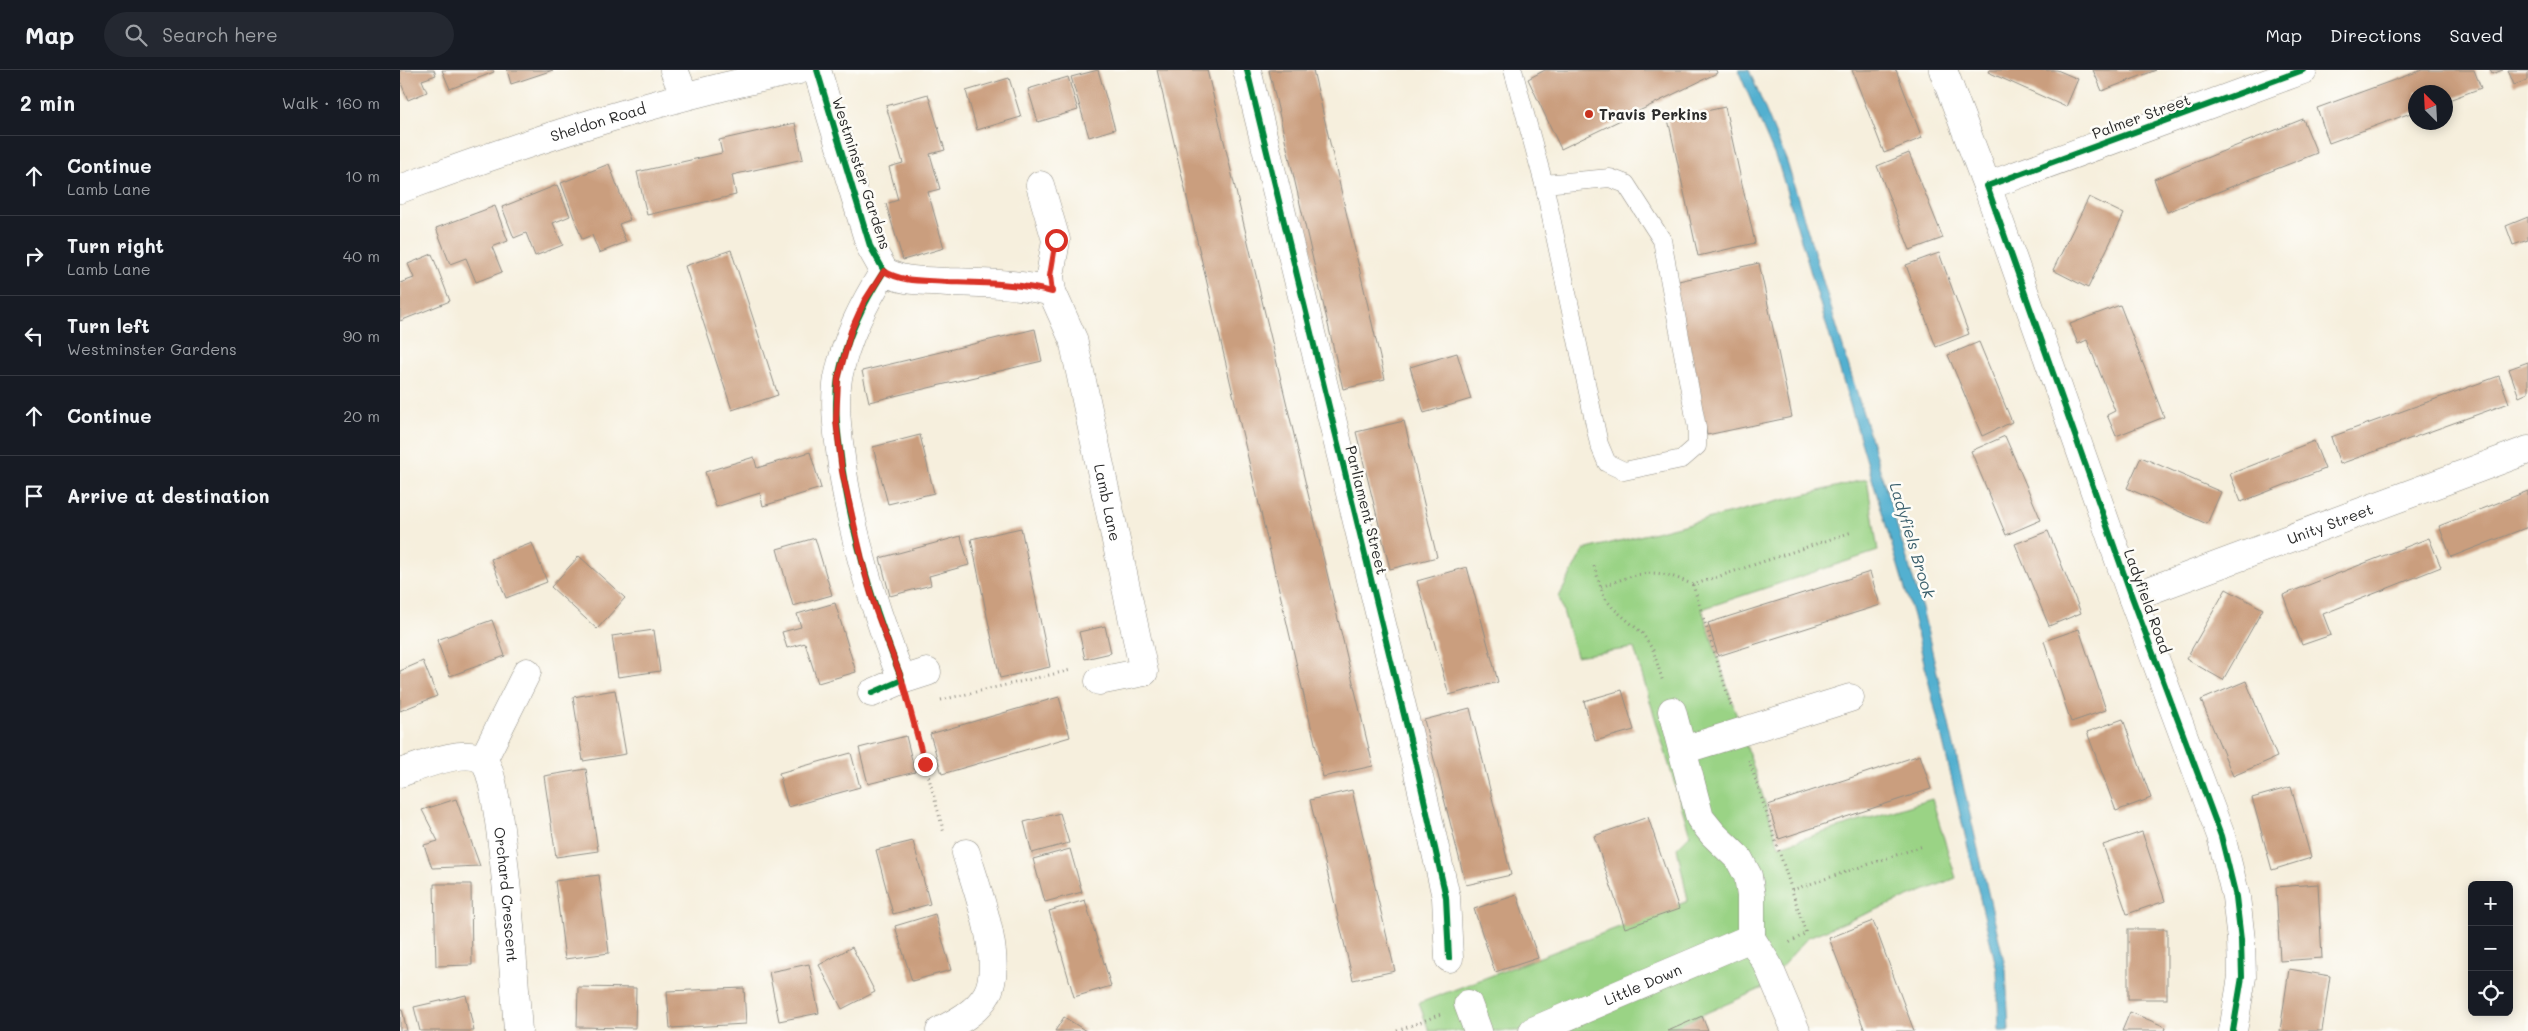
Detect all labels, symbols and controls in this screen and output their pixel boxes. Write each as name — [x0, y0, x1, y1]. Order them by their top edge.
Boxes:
search box — [104, 12, 454, 57]
text: Map — [25, 19, 74, 50]
icon: search — [122, 21, 150, 49]
text: Search here — [162, 22, 278, 47]
text: Map — [2265, 23, 2302, 47]
text: Directions — [2330, 23, 2422, 47]
text: Saved — [2450, 23, 2503, 47]
north arrow — [2408, 85, 2453, 130]
text: 2 min — [20, 89, 75, 116]
street label: Palmer Street — [2089, 89, 2193, 143]
text: Walk · 160 m — [282, 92, 380, 113]
street label: Westminster Gardens — [828, 94, 896, 252]
street label: Sheldon Road — [548, 98, 648, 146]
place label: Travis Perkins — [1599, 104, 1707, 124]
marker: Travis Perkins — [1583, 108, 1595, 120]
text: Continue — [67, 153, 152, 178]
icon: ahead — [20, 162, 48, 190]
text: 10 m — [345, 165, 380, 186]
text: Lamb Lane — [67, 178, 151, 199]
route start — [1045, 229, 1068, 252]
text: Turn right — [67, 233, 164, 258]
icon: right — [20, 242, 48, 270]
text: 40 m — [343, 245, 380, 266]
text: Lamb Lane — [67, 258, 151, 279]
text: Turn left — [67, 313, 150, 338]
icon: left — [20, 322, 48, 350]
text: 90 m — [343, 325, 380, 346]
text: Westminster Gardens — [67, 338, 237, 359]
icon: ahead — [20, 402, 48, 430]
text: Continue — [67, 403, 152, 428]
text: 20 m — [343, 405, 380, 426]
street label: Parliament Street — [1341, 443, 1393, 577]
street label: Lamb Lane — [1090, 462, 1126, 543]
water label: Ladyfiels Brook — [1885, 479, 1941, 601]
icon: arrive — [20, 482, 48, 510]
text: Arrive at destination — [67, 483, 270, 508]
street label: Unity Street — [2284, 499, 2375, 549]
street label: Ladyfield Road — [2120, 546, 2176, 656]
route end — [914, 753, 937, 776]
street label: Orchard Crescent — [490, 826, 523, 963]
map controls — [2468, 881, 2513, 1016]
button: + — [2468, 881, 2513, 926]
button: − — [2468, 926, 2513, 971]
street label: Little Down — [1600, 959, 1684, 1010]
button: locate — [2468, 971, 2513, 1016]

